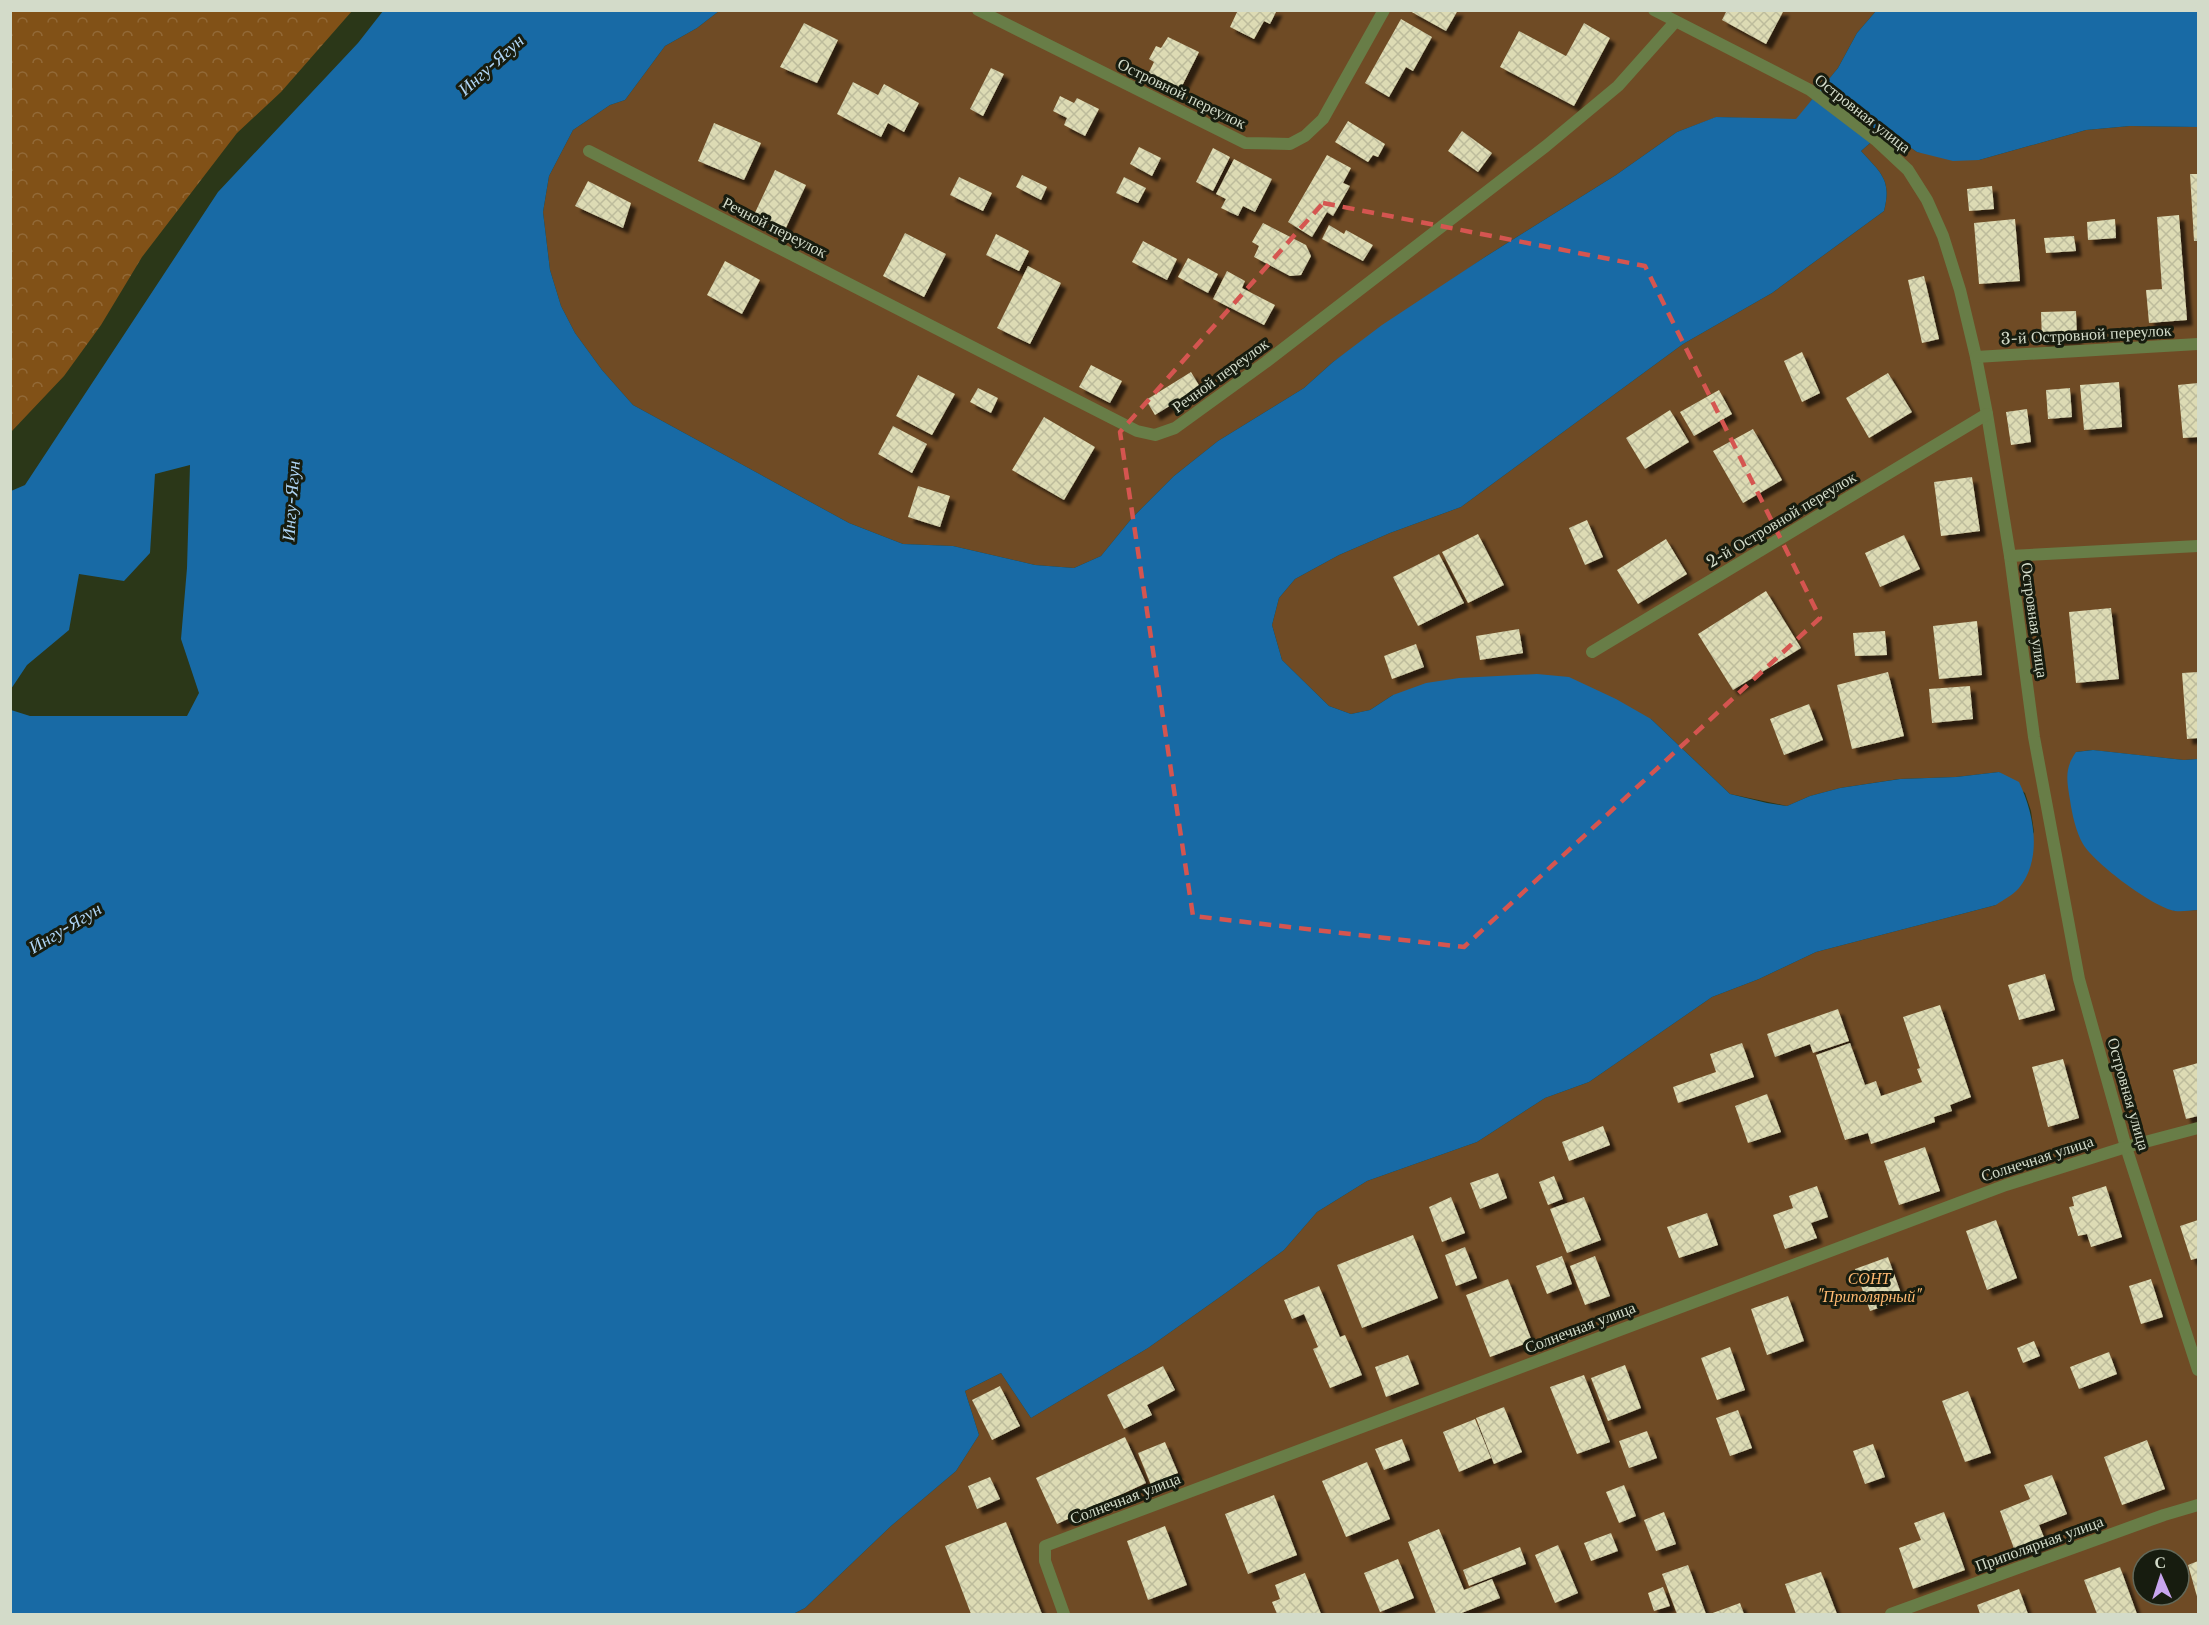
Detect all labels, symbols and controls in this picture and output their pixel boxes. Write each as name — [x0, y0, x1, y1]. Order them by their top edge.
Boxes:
water label: Ингу-Ягун — [453, 30, 529, 101]
street label: Островной переулок — [1114, 53, 1250, 133]
street label: Островная улица — [1811, 69, 1915, 157]
street label: Речной переулок — [719, 192, 831, 262]
street label: 3-й Островной переулок — [2000, 320, 2172, 348]
street label: Речной переулок — [1168, 333, 1272, 417]
water label: Ингу-Ягун — [277, 460, 305, 543]
street label: 2-й Островной переулок — [1703, 466, 1860, 572]
street label: Островная улица — [2017, 561, 2053, 679]
water label: Ингу-Ягун — [24, 898, 105, 959]
street label: Островная улица — [2103, 1035, 2155, 1153]
street label: Солнечная улица — [1978, 1130, 2096, 1186]
park label: СОНТ "Приполярный" — [1817, 1268, 1922, 1306]
street label: Солнечная улица — [1522, 1297, 1638, 1357]
street label: Солнечная улица — [1067, 1468, 1183, 1528]
street label: Приполярная улица — [1972, 1511, 2106, 1575]
north arrow — [2131, 1547, 2191, 1607]
text: С — [2154, 1552, 2167, 1572]

